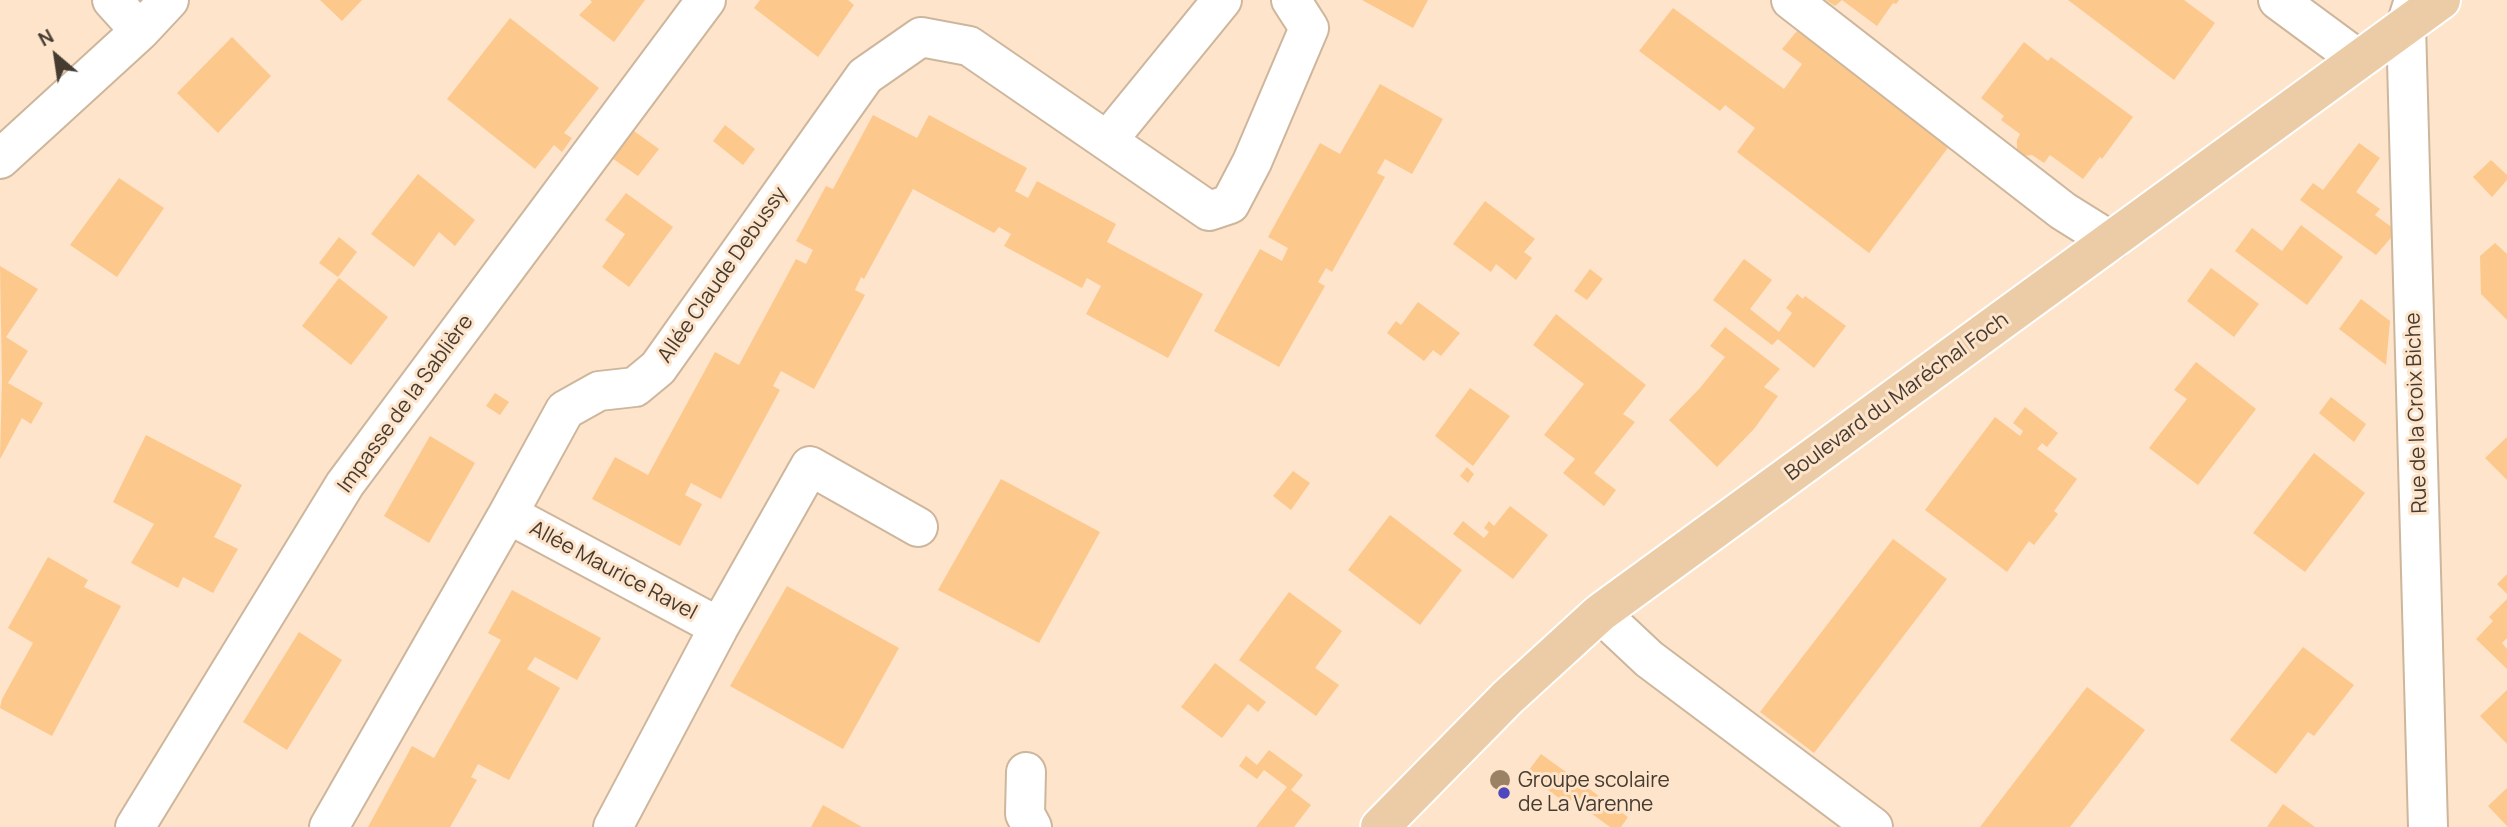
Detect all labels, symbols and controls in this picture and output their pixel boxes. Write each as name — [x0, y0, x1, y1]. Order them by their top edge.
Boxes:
north arrow — [21, 21, 91, 91]
text: N — [34, 23, 58, 52]
street label: Allée Claude Debussy — [653, 182, 793, 368]
street label: Boulevard du Maréchal Foch — [1780, 307, 2014, 487]
street label: Impasse de la Sablière — [333, 310, 479, 498]
street label: Rue de la Croix Biche — [2401, 312, 2433, 514]
street label: Allée Maurice Ravel — [525, 516, 701, 626]
place label: Groupe scolaire de La Varenne — [1518, 768, 1670, 818]
marker: Groupe scolaire de La Varenne — [1496, 785, 1512, 801]

